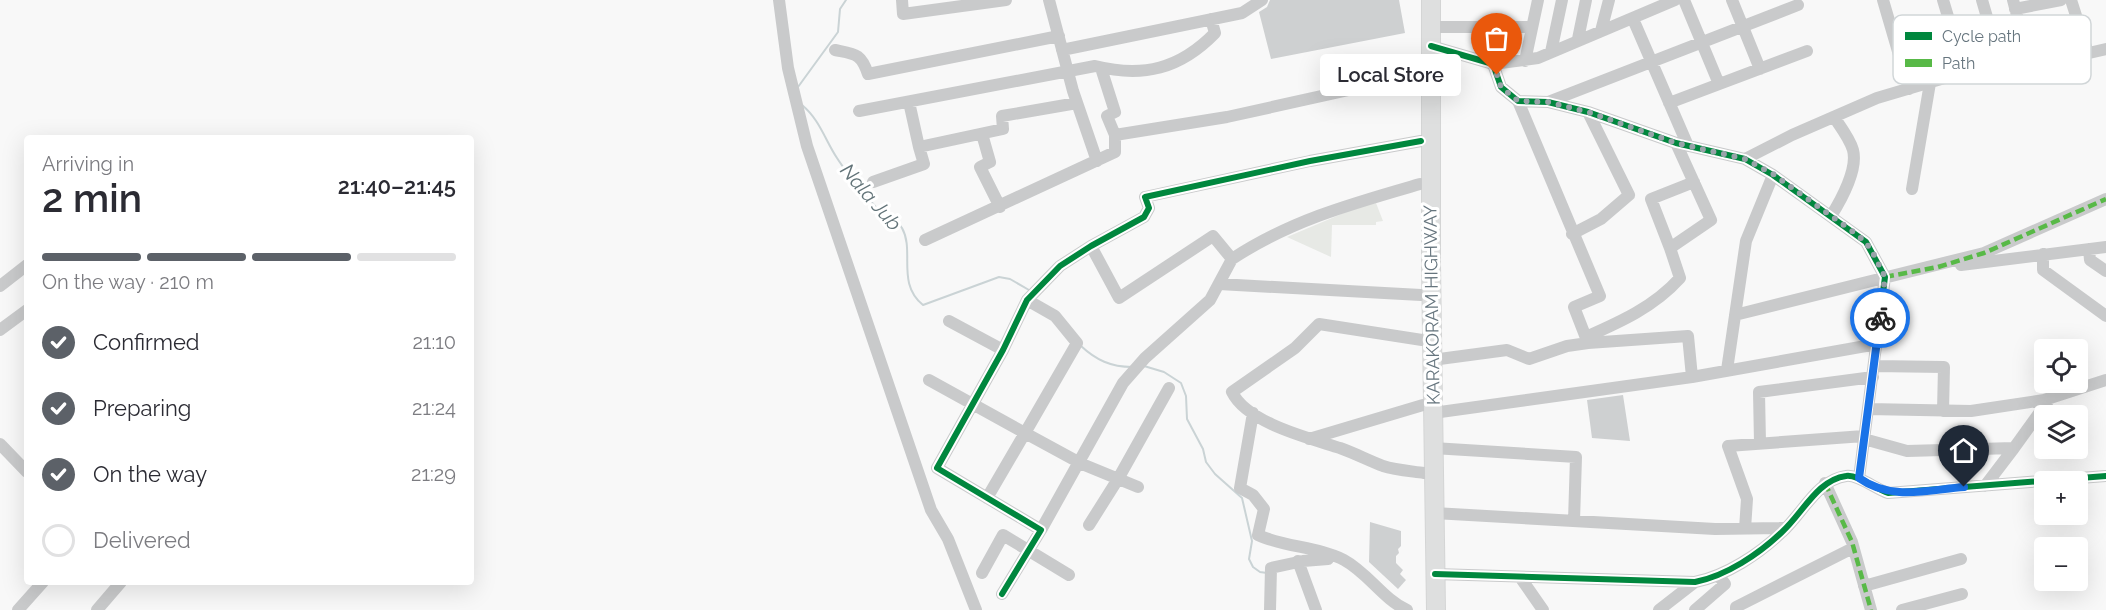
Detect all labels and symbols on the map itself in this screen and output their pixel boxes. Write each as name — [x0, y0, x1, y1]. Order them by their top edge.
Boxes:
pin — [1471, 13, 1522, 75]
legend — [1893, 15, 2091, 84]
text: Cycle path — [1942, 27, 2021, 46]
callout: Local Store — [1320, 54, 1461, 96]
text: Path — [1942, 54, 1975, 73]
water label: Nala Jub — [835, 159, 907, 235]
street label: KARAKORAM HIGHWAY — [1419, 204, 1444, 405]
courier — [1850, 288, 1910, 348]
pin — [1938, 425, 1989, 487]

